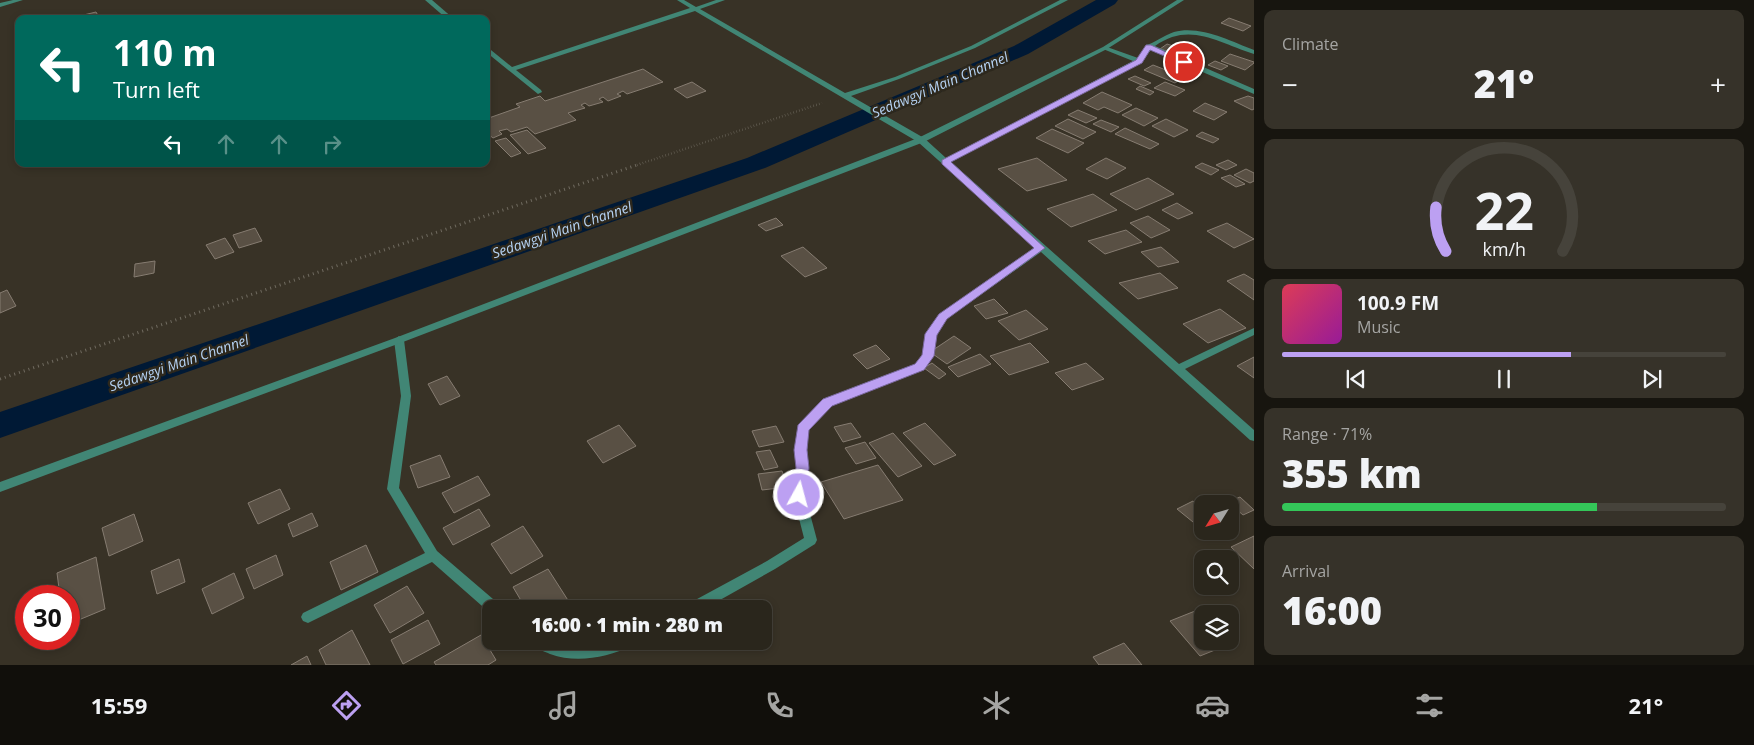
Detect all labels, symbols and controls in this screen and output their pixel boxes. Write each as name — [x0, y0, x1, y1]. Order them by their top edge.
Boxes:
text: 110 m — [113, 29, 217, 76]
text: Climate — [1282, 33, 1339, 55]
icon: left — [30, 35, 95, 100]
pin — [1163, 41, 1205, 83]
water label: Sedawgyi Main Channel — [869, 47, 1011, 122]
icon: arrive — [1170, 48, 1198, 76]
text: 21° — [1474, 57, 1534, 109]
text: − — [1282, 65, 1298, 103]
text: + — [1710, 65, 1726, 103]
text: Turn left — [113, 74, 200, 104]
icon: left — [159, 130, 187, 158]
icon: ahead — [212, 130, 240, 158]
icon: ahead — [265, 130, 293, 158]
icon: right — [318, 130, 346, 158]
text: 22 — [1474, 174, 1534, 245]
water label: Sedawgyi Main Channel — [489, 197, 635, 262]
text: km/h — [1482, 237, 1526, 261]
text: 100.9 FM — [1357, 290, 1439, 316]
text: Music — [1357, 316, 1401, 338]
water label: Sedawgyi Main Channel — [106, 330, 252, 395]
icon: previous — [1342, 365, 1370, 393]
icon: pause — [1490, 365, 1518, 393]
icon: next — [1638, 365, 1666, 393]
text: Range · 71% — [1282, 423, 1372, 445]
text: 355 km — [1282, 447, 1422, 499]
position arrow — [772, 468, 824, 520]
north arrow — [1194, 495, 1239, 540]
map controls — [1194, 495, 1239, 650]
button: search — [1194, 550, 1239, 595]
text: Arrival — [1282, 560, 1330, 582]
text: 16:00 — [1282, 584, 1382, 636]
speed limit sign: 30 — [15, 585, 80, 650]
button: layers — [1194, 605, 1239, 650]
text: 16:00 · 1 min · 280 m — [531, 612, 723, 638]
icon: directions — [329, 688, 364, 723]
icon: music — [546, 688, 581, 723]
icon: phone — [762, 688, 797, 723]
icon: climate — [979, 688, 1014, 723]
icon: car — [1195, 688, 1230, 723]
icon: filters — [1412, 688, 1447, 723]
text: 15:59 — [91, 690, 147, 720]
text: 21° — [1629, 690, 1663, 720]

